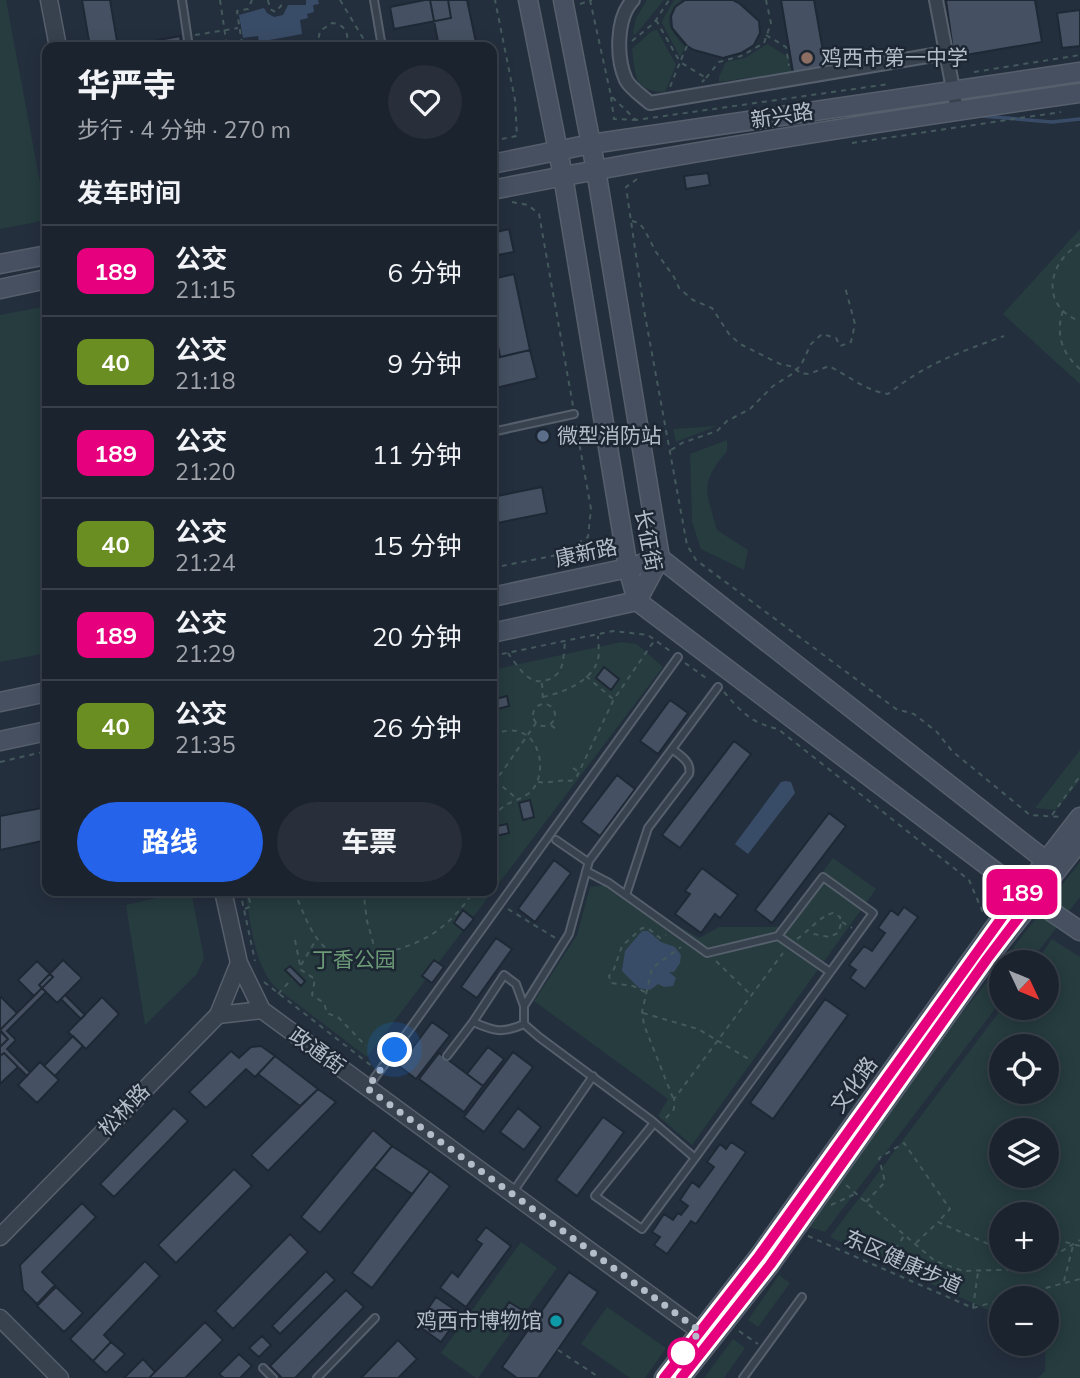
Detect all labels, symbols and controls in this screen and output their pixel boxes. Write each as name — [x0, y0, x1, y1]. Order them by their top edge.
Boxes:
place label: 鸡西市第一中学 — [821, 44, 968, 70]
marker: 鸡西市第一中学 — [799, 50, 815, 66]
text: 华严寺 — [77, 64, 176, 105]
button: heart — [388, 65, 462, 139]
street label: 新兴路 — [749, 97, 815, 133]
text: 步行 · 4 分钟 · 270 m — [77, 115, 291, 144]
text: 发车时间 — [77, 176, 181, 209]
text: 公交 — [175, 242, 227, 275]
text: 189 — [94, 256, 137, 286]
text: 6 分钟 — [388, 256, 462, 289]
text: 21:15 — [175, 275, 235, 304]
text: 公交 — [175, 333, 227, 366]
text: 40 — [101, 347, 130, 377]
text: 9 分钟 — [388, 347, 462, 380]
text: 21:18 — [175, 366, 235, 395]
place label: 微型消防站 — [557, 422, 662, 448]
text: 公交 — [175, 424, 227, 457]
marker: 微型消防站 — [535, 428, 551, 444]
text: 189 — [94, 438, 137, 468]
text: 11 分钟 — [372, 438, 462, 471]
text: 21:20 — [175, 457, 235, 486]
street label: 长征街 — [630, 506, 668, 573]
text: 公交 — [175, 515, 227, 548]
text: 40 — [101, 529, 130, 559]
text: 15 分钟 — [372, 529, 462, 562]
street label: 康新路 — [552, 533, 619, 571]
text: 21:24 — [175, 548, 235, 577]
text: 公交 — [175, 606, 227, 639]
text: 189 — [94, 620, 137, 650]
text: 20 分钟 — [372, 620, 462, 653]
text: 21:29 — [175, 639, 235, 668]
text: 公交 — [175, 697, 227, 730]
text: 40 — [101, 711, 130, 741]
text: 26 分钟 — [372, 711, 462, 744]
text: 21:35 — [175, 730, 235, 759]
button: 路线 — [77, 802, 263, 882]
button: 车票 — [277, 802, 462, 882]
line badge: 189 — [982, 869, 1062, 915]
text: 189 — [1000, 877, 1044, 907]
park label: 丁香公园 — [312, 946, 396, 972]
north arrow — [989, 950, 1059, 1020]
map controls — [989, 950, 1059, 1356]
street label: 政通街 — [284, 1021, 351, 1079]
your location — [377, 1032, 412, 1067]
button: locate — [989, 1034, 1059, 1104]
street label: 文化路 — [824, 1051, 882, 1118]
street label: 松林路 — [92, 1078, 155, 1141]
button: layers — [989, 1118, 1059, 1188]
button: + — [989, 1202, 1059, 1272]
street label: 东区健康步道 — [841, 1224, 966, 1299]
button: − — [989, 1286, 1059, 1356]
place label: 鸡西市博物馆 — [416, 1307, 542, 1333]
marker: 鸡西市博物馆 — [548, 1313, 564, 1329]
unlabelled marker — [668, 1338, 698, 1368]

